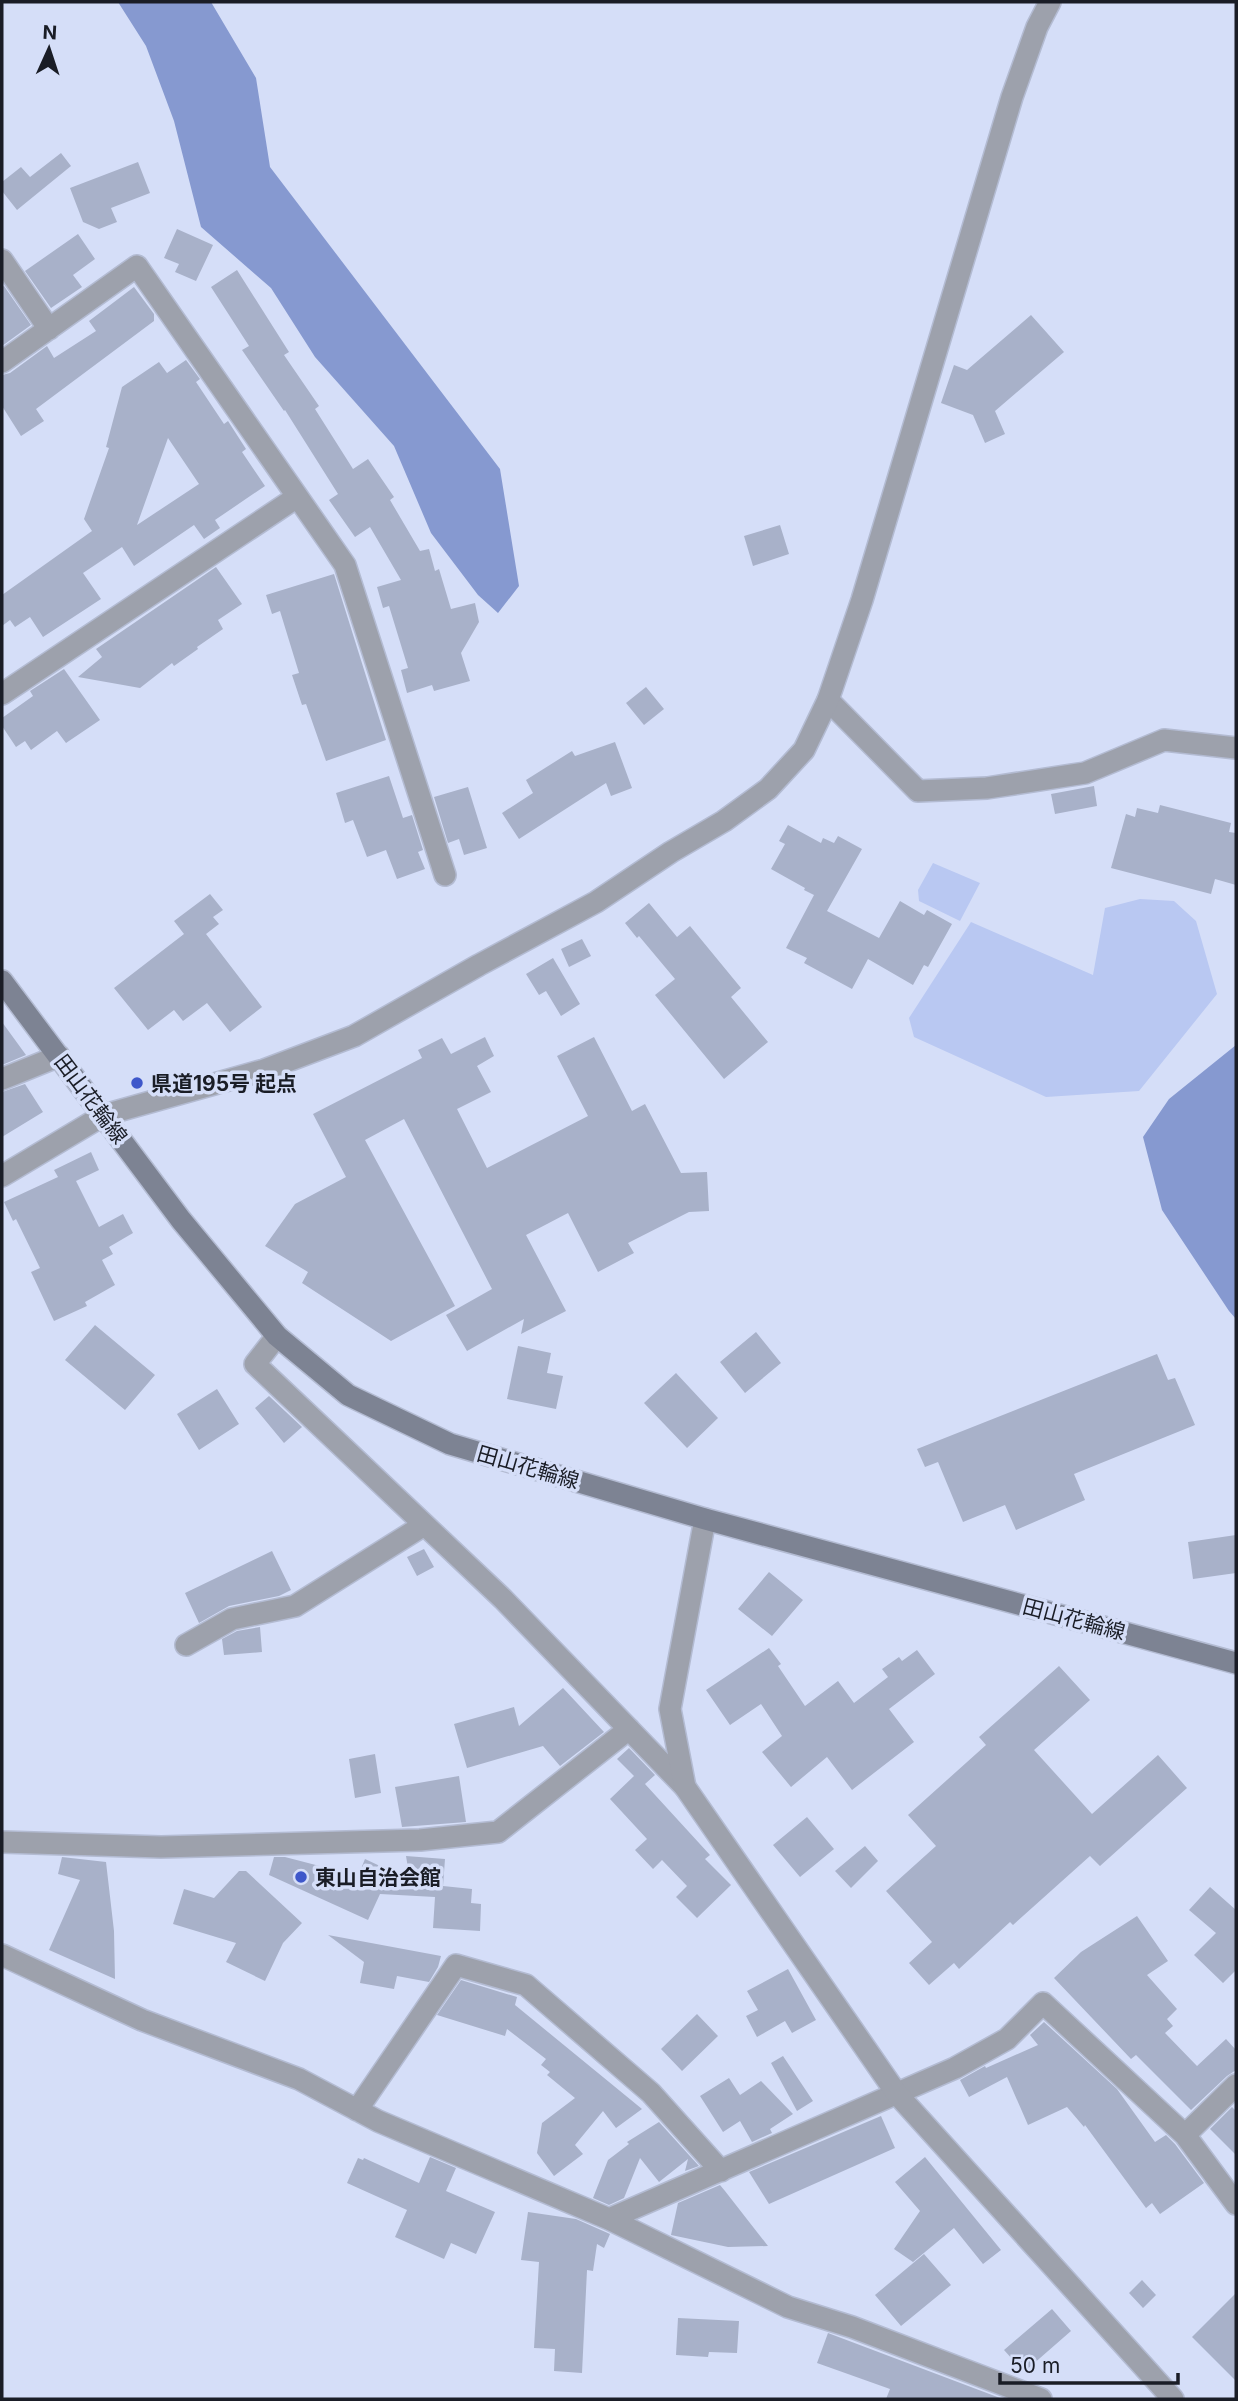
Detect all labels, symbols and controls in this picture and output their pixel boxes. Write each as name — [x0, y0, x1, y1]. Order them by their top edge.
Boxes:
north arrow — [14, 14, 84, 84]
text: N — [42, 21, 58, 44]
street label: 田山花輪線 — [49, 1050, 133, 1148]
place label: 県道195号 起点 — [151, 1071, 297, 1096]
marker: 県道195号 起点 — [129, 1075, 145, 1091]
street label: 田山花輪線 — [474, 1441, 582, 1493]
street label: 田山花輪線 — [1020, 1593, 1128, 1645]
place label: 東山自治会館 — [315, 1865, 441, 1890]
marker: 東山自治会館 — [293, 1869, 309, 1885]
scale bar — [1000, 2342, 1178, 2386]
text: 50 m — [1010, 2353, 1060, 2378]

